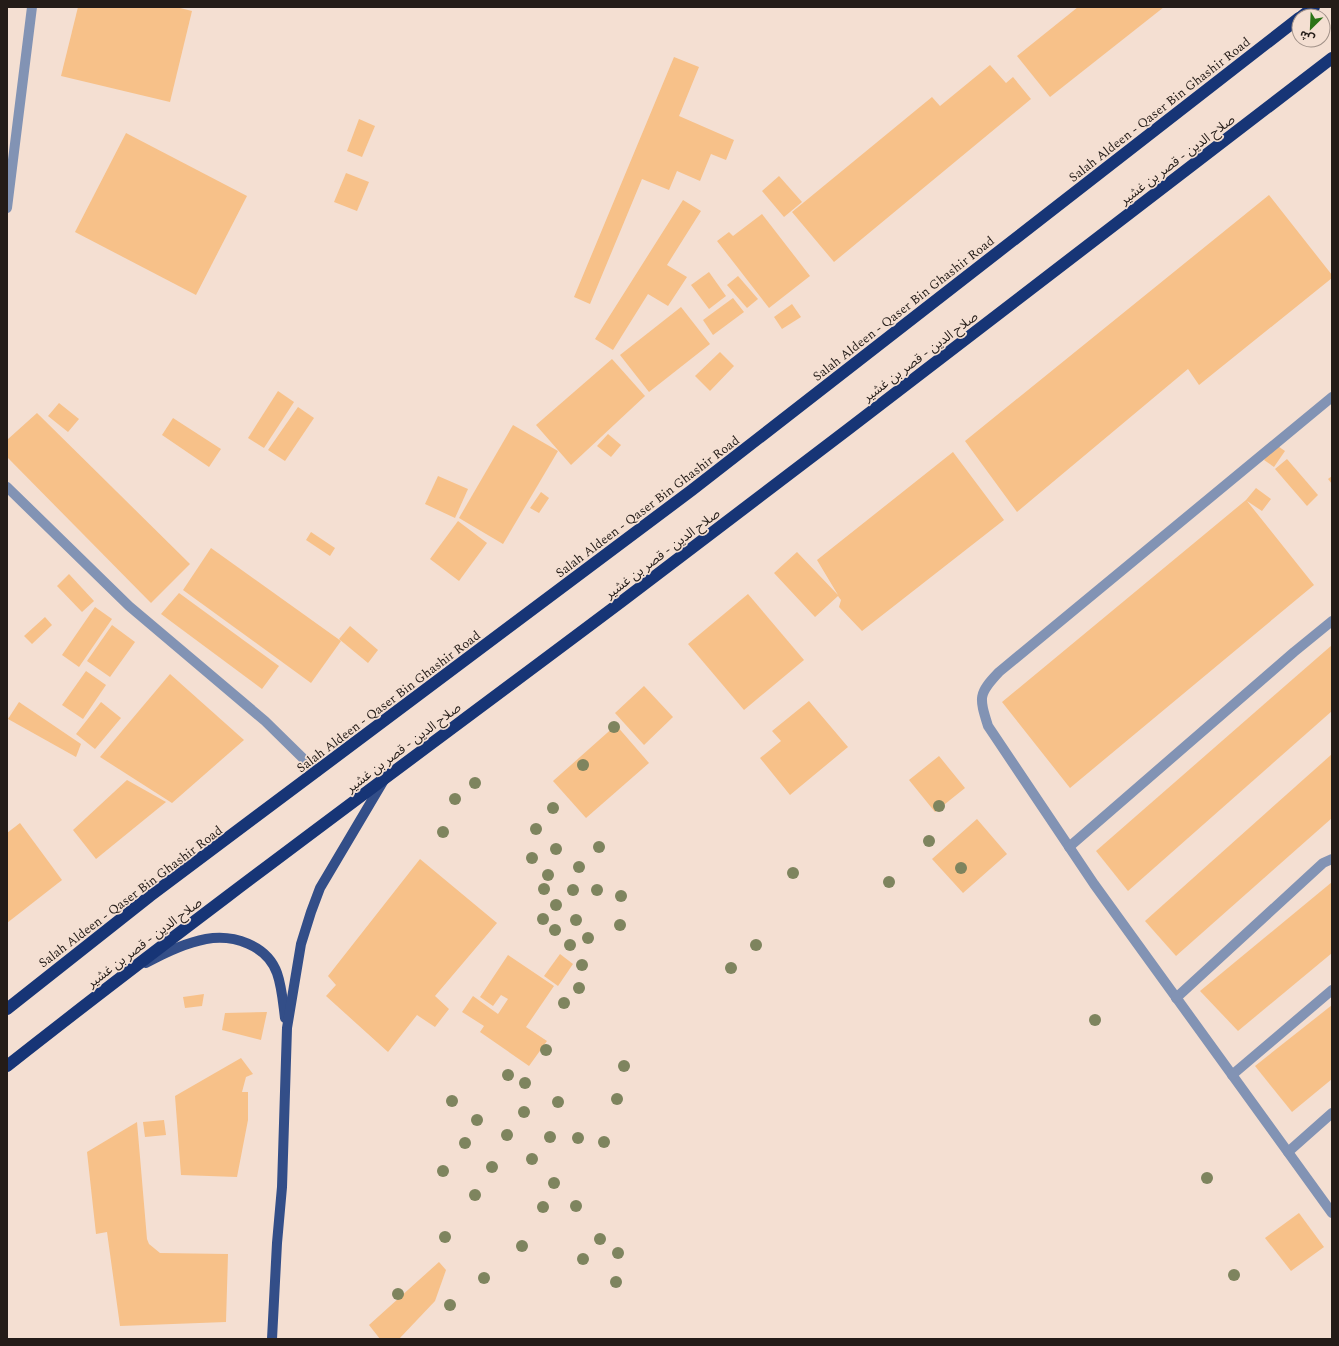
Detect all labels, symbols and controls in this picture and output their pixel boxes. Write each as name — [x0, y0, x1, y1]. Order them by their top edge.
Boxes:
north arrow — [1291, 8, 1331, 48]
text: ش — [1297, 26, 1317, 48]
street label: Salah Aldeen - Qaser Bin Ghashir Road — [1064, 32, 1255, 187]
street label: صلاح الدين - قصر بن غشير — [1115, 110, 1240, 210]
street label: Salah Aldeen - Qaser Bin Ghashir Road — [808, 231, 999, 386]
street label: صلاح الدين - قصر بن غشير — [858, 307, 983, 407]
street label: Salah Aldeen - Qaser Bin Ghashir Road — [551, 431, 744, 583]
street label: صلاح الدين - قصر بن غشير — [600, 504, 725, 604]
street label: Salah Aldeen - Qaser Bin Ghashir Road — [292, 626, 485, 778]
street label: صلاح الدين - قصر بن غشير — [341, 698, 466, 798]
street label: Salah Aldeen - Qaser Bin Ghashir Road — [34, 821, 227, 973]
street label: صلاح الدين - قصر بن غشير — [82, 893, 207, 993]

